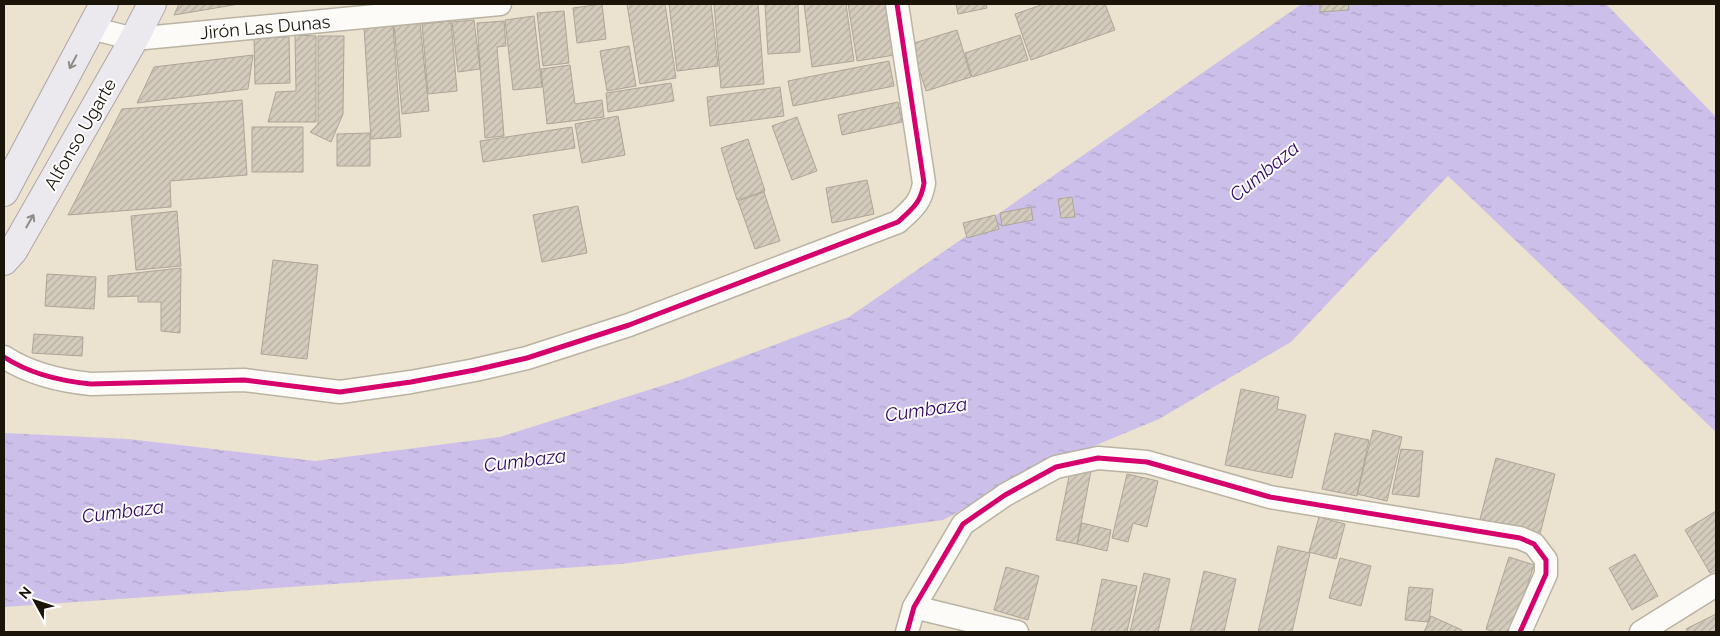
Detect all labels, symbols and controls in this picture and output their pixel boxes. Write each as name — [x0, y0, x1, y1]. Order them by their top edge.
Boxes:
street label: Jirón Las Dunas — [199, 11, 331, 43]
one-way arrow — [68, 55, 78, 70]
street label: Alfonso Ugarte — [40, 74, 121, 193]
water label: Cumbaza — [1225, 136, 1303, 206]
one-way arrow — [26, 214, 36, 228]
water label: Cumbaza — [884, 392, 968, 426]
water label: Cumbaza — [483, 444, 567, 476]
water label: Cumbaza — [81, 495, 165, 527]
north arrow — [10, 576, 60, 626]
text: N — [15, 583, 35, 602]

